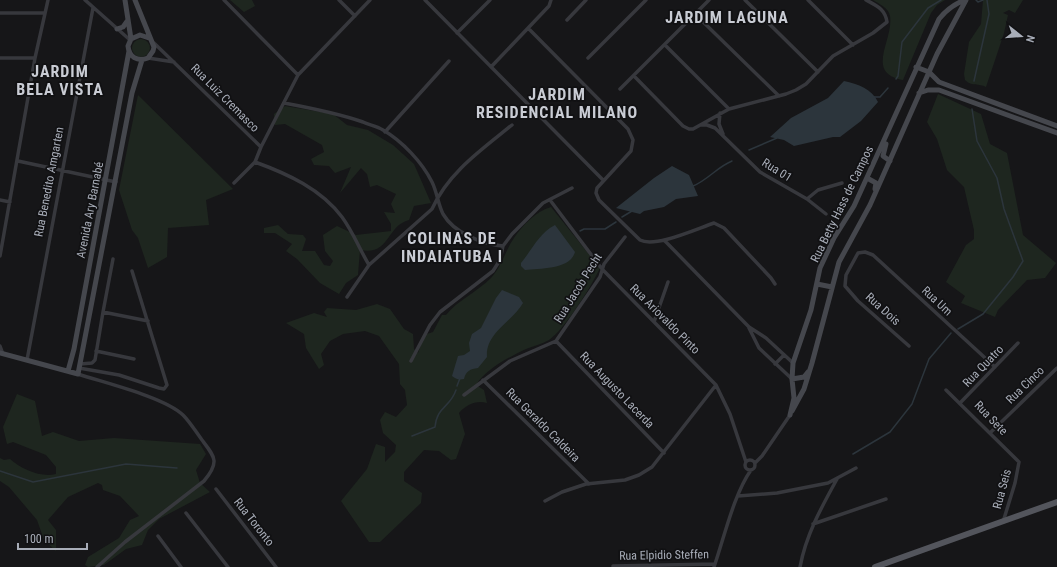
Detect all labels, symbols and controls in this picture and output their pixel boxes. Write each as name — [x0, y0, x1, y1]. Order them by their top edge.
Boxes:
district label: JARDIM LAGUNA — [665, 8, 789, 27]
north arrow — [1001, 16, 1041, 56]
text: N — [1023, 34, 1037, 44]
street label: Rua Luiz Cremasco — [188, 61, 262, 135]
district label: JARDIM BELA VISTA — [16, 62, 104, 99]
district label: JARDIM RESIDENCIAL MILANO — [476, 85, 638, 122]
street label: Rua Benedito Amgarten — [31, 126, 67, 238]
street label: Rua Betty Hass de Campos — [808, 143, 876, 265]
street label: Rua 01 — [759, 155, 795, 185]
street label: Avenida Ary Barnabé — [74, 160, 106, 259]
district label: COLINAS DE INDAIATUBA I — [401, 229, 503, 266]
street label: Rua Jacob Pecht — [551, 250, 605, 325]
street label: Rua Ariovaldo Pinto — [627, 281, 703, 357]
street label: Rua Um — [919, 283, 955, 319]
street label: Rua Dois — [863, 290, 903, 328]
street label: Rua Quatro — [960, 342, 1006, 390]
street label: Rua Augusto Lacerda — [577, 349, 657, 431]
street label: Rua Cinco — [1003, 363, 1047, 407]
street label: Rua Geraldo Caldeira — [503, 385, 583, 465]
street label: Rua Sete — [971, 398, 1011, 438]
street label: Rua Seis — [990, 468, 1014, 510]
street label: Rua Toronto — [231, 495, 277, 549]
scale bar — [18, 525, 87, 551]
text: 100 m — [24, 532, 54, 546]
street label: Rua Elpidio Steffen — [619, 547, 709, 563]

